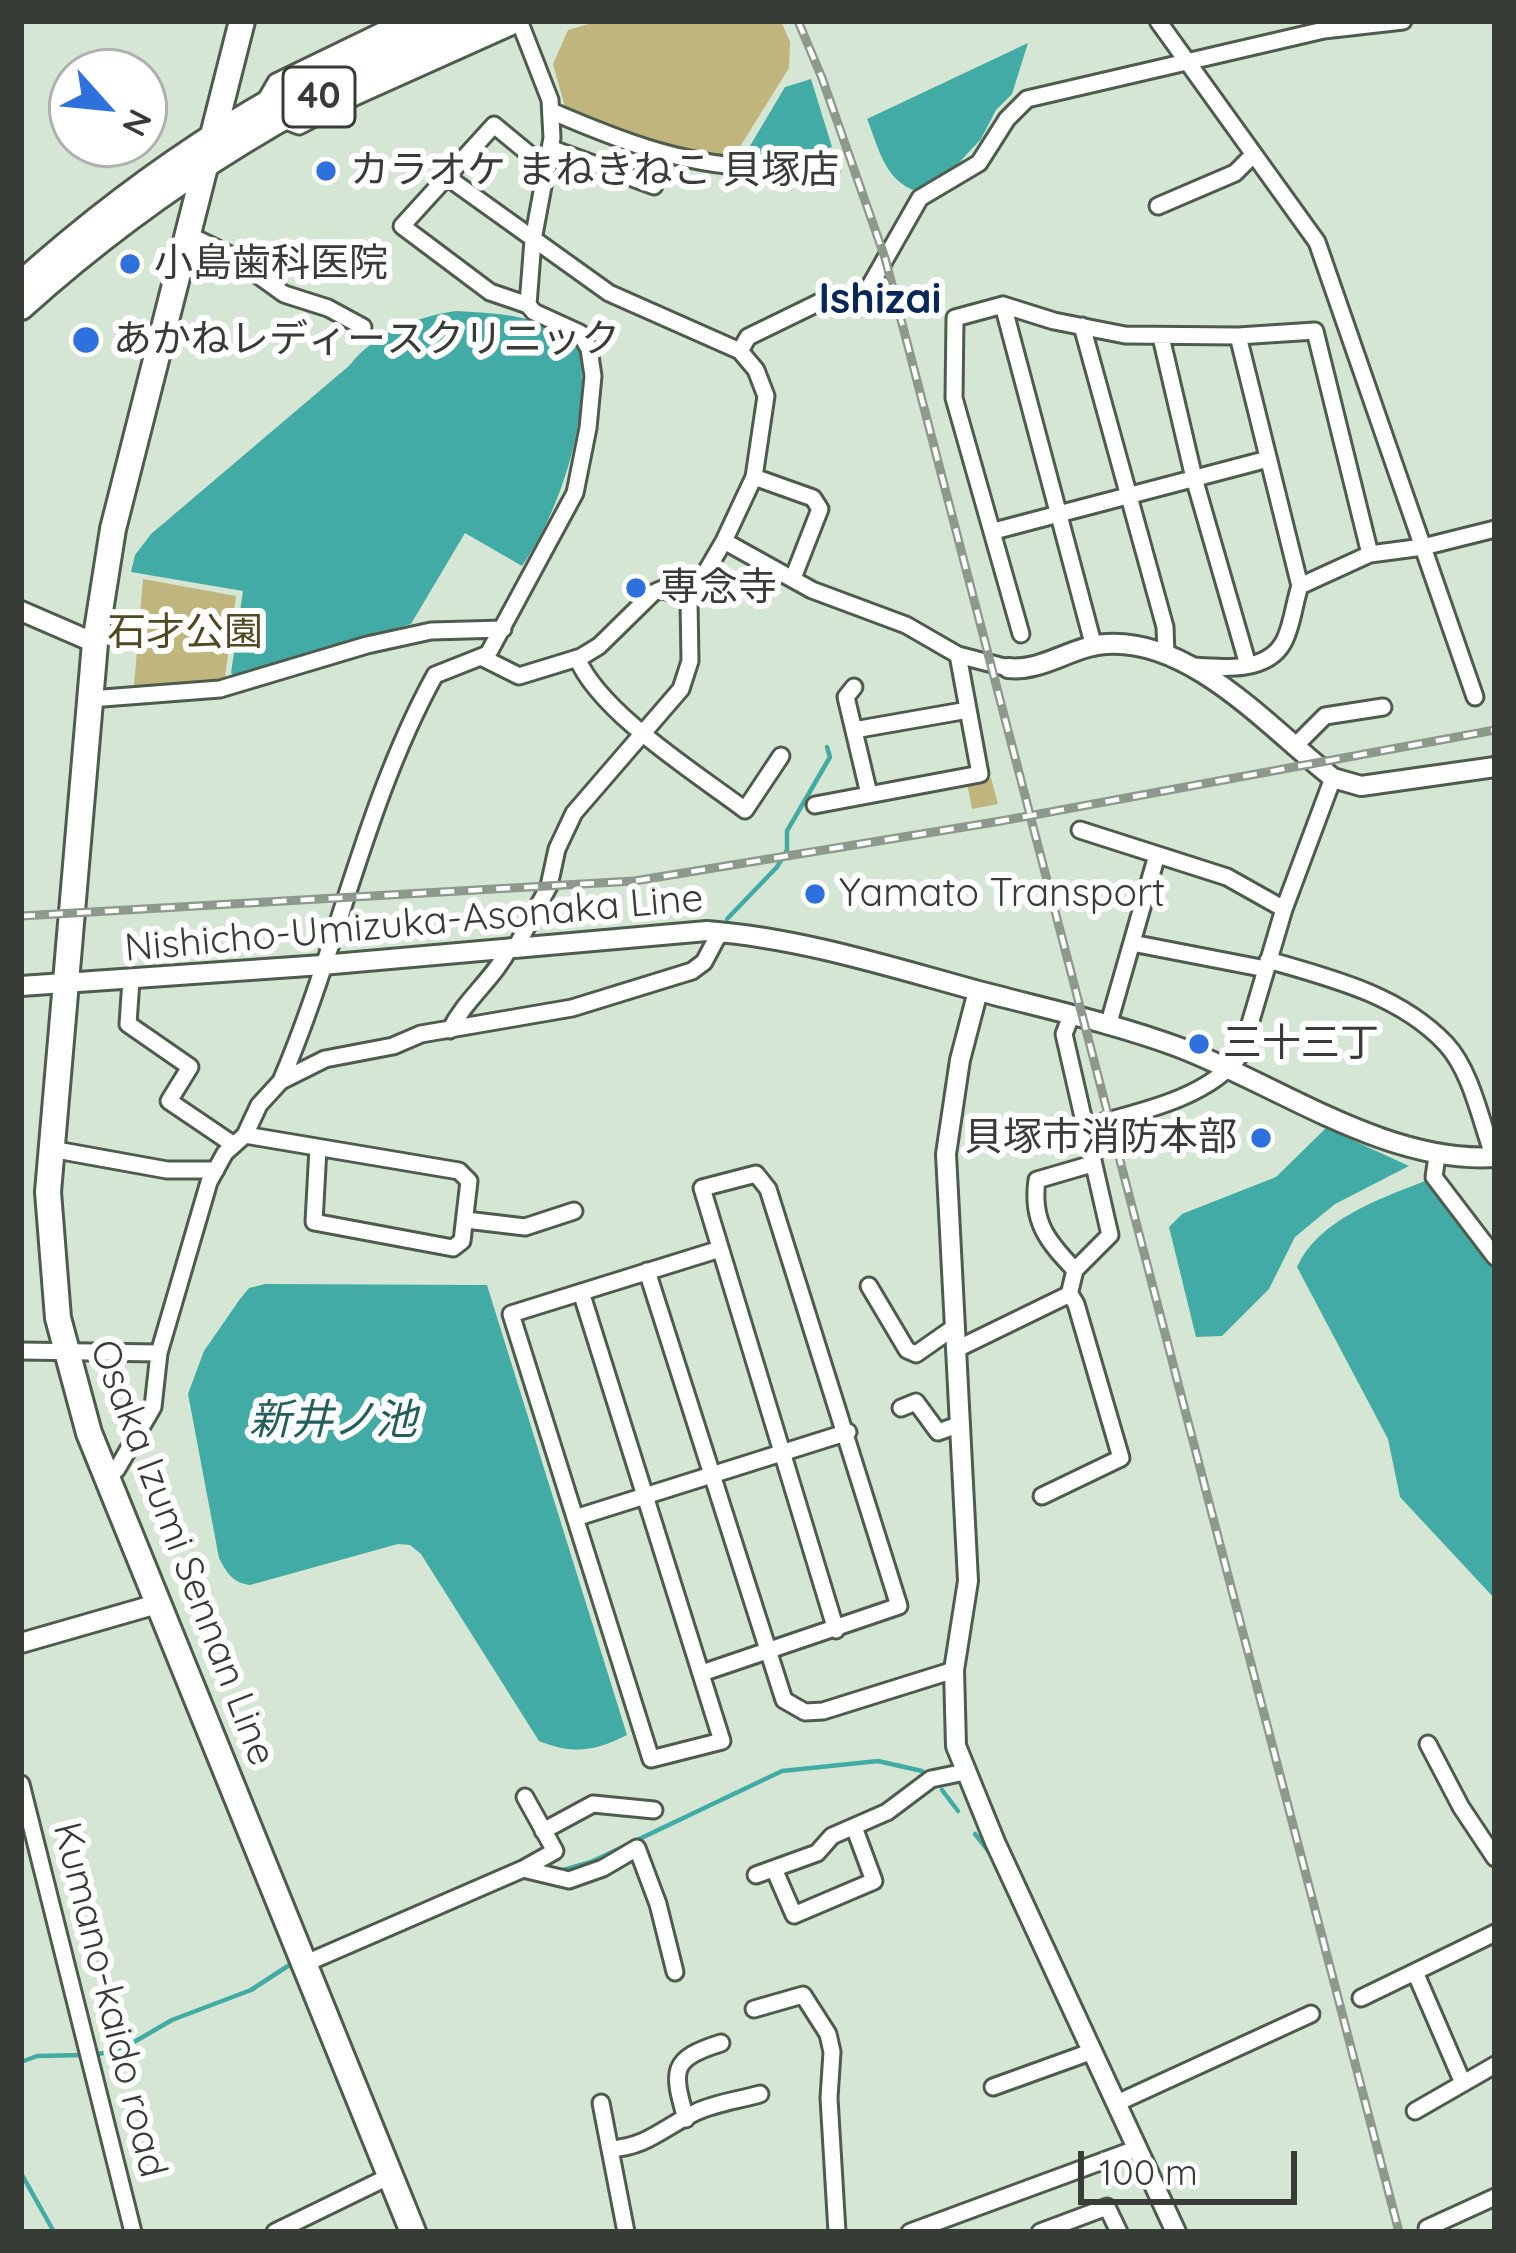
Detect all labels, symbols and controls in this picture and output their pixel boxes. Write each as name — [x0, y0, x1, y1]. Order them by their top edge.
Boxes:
north arrow — [48, 48, 168, 168]
road number: 40 — [283, 67, 355, 127]
text: N — [114, 103, 162, 143]
place label: カラオケ まねきねこ 貝塚店 — [350, 148, 839, 194]
marker: カラオケ まねきねこ 貝塚店 — [313, 158, 339, 184]
place label: 小島歯科医院 — [154, 241, 388, 287]
marker: 小島歯科医院 — [117, 251, 143, 277]
district label: Ishizai — [819, 275, 941, 325]
place label: あかねレディースクリニック — [113, 317, 620, 363]
marker: あかねレディースクリニック — [70, 324, 102, 356]
place label: 専念寺 — [660, 565, 777, 611]
marker: 専念寺 — [623, 575, 649, 601]
park label: 石才公園 — [107, 610, 263, 656]
place label: Yamato Transport — [839, 871, 1165, 917]
street label: Nishicho-Umizuka-Asonaka Line — [123, 875, 705, 973]
marker: Yamato Transport — [802, 881, 828, 907]
place label: 三十三丁 — [1223, 1021, 1379, 1067]
marker: 三十三丁 — [1186, 1031, 1212, 1057]
place label: 貝塚市消防本部 — [964, 1115, 1237, 1161]
marker: 貝塚市消防本部 — [1248, 1125, 1274, 1151]
street label: Osaka Izumi Sennan Line — [79, 1334, 285, 1772]
water label: 新井ノ池 — [249, 1396, 417, 1446]
street label: Kumano-kaido road — [42, 1818, 176, 2182]
scale bar — [1084, 2127, 1303, 2201]
text: 100 m — [1099, 2149, 1198, 2194]

